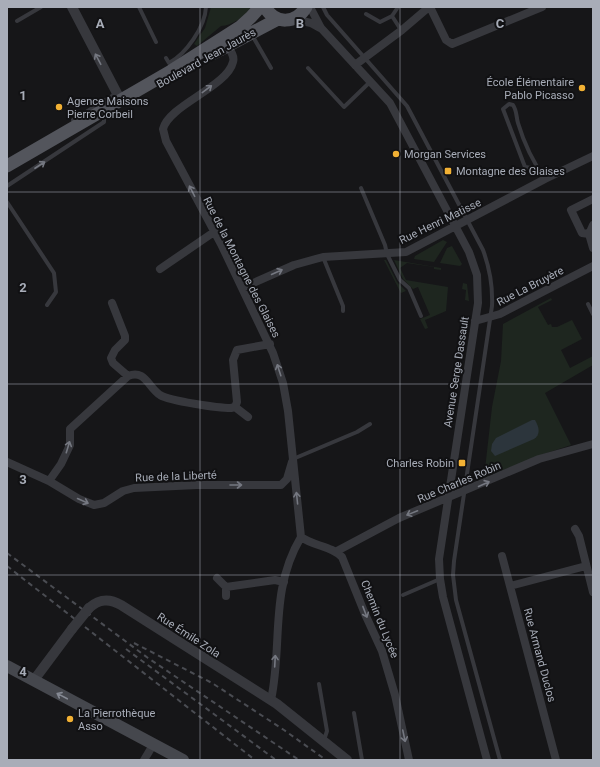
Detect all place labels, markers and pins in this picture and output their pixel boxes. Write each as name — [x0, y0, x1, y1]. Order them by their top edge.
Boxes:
place label: École Élémentaire Pablo Picasso — [487, 76, 574, 102]
marker: École Élémentaire Pablo Picasso — [577, 83, 587, 93]
place label: Agence Maisons Pierre Corbeil — [67, 95, 149, 121]
marker: Agence Maisons Pierre Corbeil — [54, 102, 64, 112]
place label: Morgan Services — [404, 148, 486, 161]
marker: Morgan Services — [391, 149, 401, 159]
place label: Montagne des Glaises — [456, 165, 565, 178]
marker: Montagne des Glaises — [443, 166, 453, 176]
place label: Charles Robin — [386, 457, 454, 470]
marker: Charles Robin — [457, 458, 467, 468]
place label: La Pierrothèque Asso — [78, 707, 156, 733]
marker: La Pierrothèque Asso — [65, 714, 75, 724]

